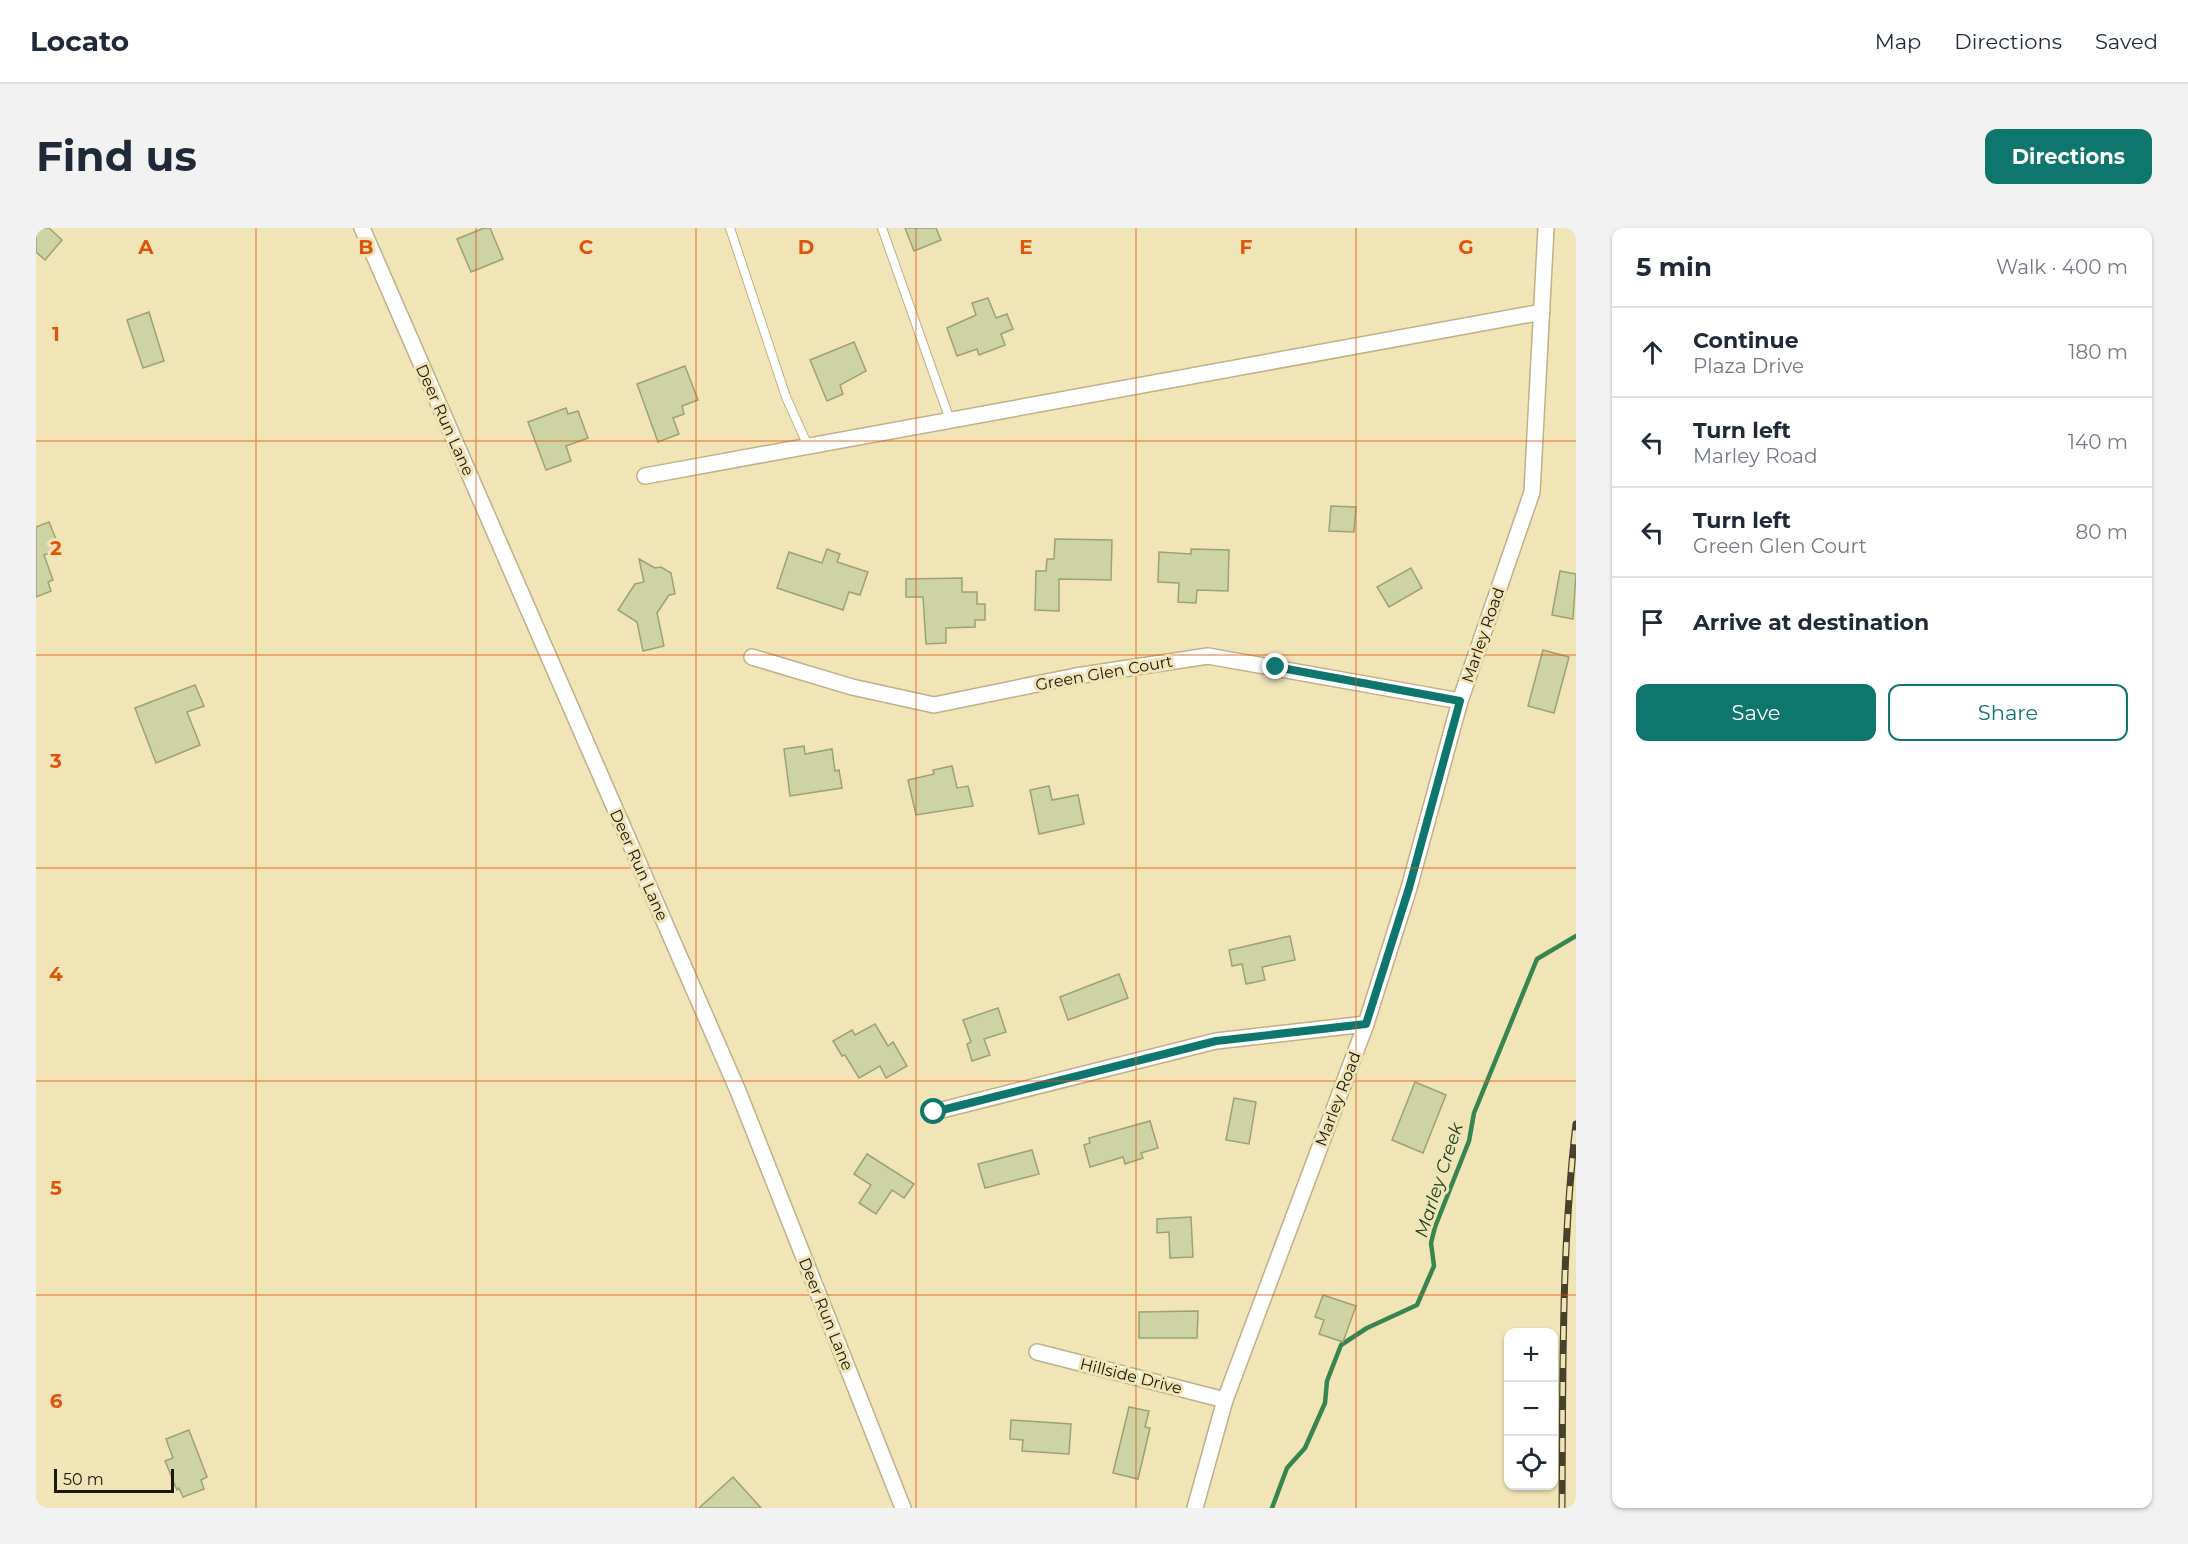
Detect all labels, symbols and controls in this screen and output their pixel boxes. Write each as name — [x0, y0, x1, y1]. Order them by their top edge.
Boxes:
text: Locato — [30, 24, 129, 58]
text: Map — [1875, 29, 1921, 54]
text: Directions — [1954, 29, 2062, 54]
text: Saved — [2095, 29, 2158, 54]
button: Directions — [1985, 129, 2152, 184]
text: Find us — [36, 130, 197, 182]
text: A — [137, 235, 154, 259]
text: B — [358, 235, 374, 259]
text: C — [579, 235, 594, 259]
text: D — [798, 235, 814, 259]
text: E — [1019, 235, 1033, 259]
text: F — [1240, 235, 1253, 259]
text: G — [1458, 235, 1474, 259]
text: 5 min — [1636, 251, 1712, 283]
text: Walk · 400 m — [1996, 255, 2128, 279]
text: 1 — [52, 322, 60, 346]
text: Continue — [1693, 327, 1799, 354]
icon: ahead — [1636, 336, 1669, 369]
text: 180 m — [2068, 340, 2128, 364]
text: Plaza Drive — [1693, 354, 1804, 378]
street label: Deer Run Lane — [412, 361, 478, 479]
text: Turn left — [1693, 417, 1791, 444]
icon: left — [1636, 426, 1669, 459]
text: 140 m — [2068, 430, 2128, 454]
text: Marley Road — [1693, 444, 1817, 468]
text: Turn left — [1693, 507, 1791, 534]
icon: left — [1636, 516, 1669, 549]
text: 80 m — [2076, 520, 2128, 544]
text: Green Glen Court — [1693, 534, 1867, 558]
text: 2 — [50, 536, 62, 560]
street label: Marley Road — [1458, 585, 1508, 685]
icon: arrive — [1636, 606, 1669, 639]
text: Arrive at destination — [1693, 609, 1929, 636]
street label: Green Glen Court — [1034, 651, 1175, 694]
route end — [1262, 653, 1288, 679]
button: Save — [1636, 684, 1876, 741]
button: Share — [1888, 684, 2128, 741]
text: 3 — [49, 749, 62, 773]
street label: Deer Run Lane — [606, 806, 672, 924]
text: 4 — [49, 962, 63, 986]
street label: Marley Road — [1311, 1049, 1365, 1149]
route start — [920, 1098, 946, 1124]
water label: Marley Creek — [1410, 1119, 1468, 1240]
text: 5 — [50, 1176, 62, 1200]
street label: Deer Run Lane — [795, 1255, 857, 1373]
map controls — [1504, 1328, 1558, 1490]
button: + — [1504, 1328, 1558, 1382]
street label: Hillside Drive — [1078, 1354, 1184, 1398]
button: − — [1504, 1382, 1558, 1436]
text: 6 — [50, 1389, 63, 1413]
button: locate — [1504, 1436, 1558, 1490]
scale bar — [54, 1466, 174, 1494]
text: 50 m — [63, 1470, 104, 1489]

